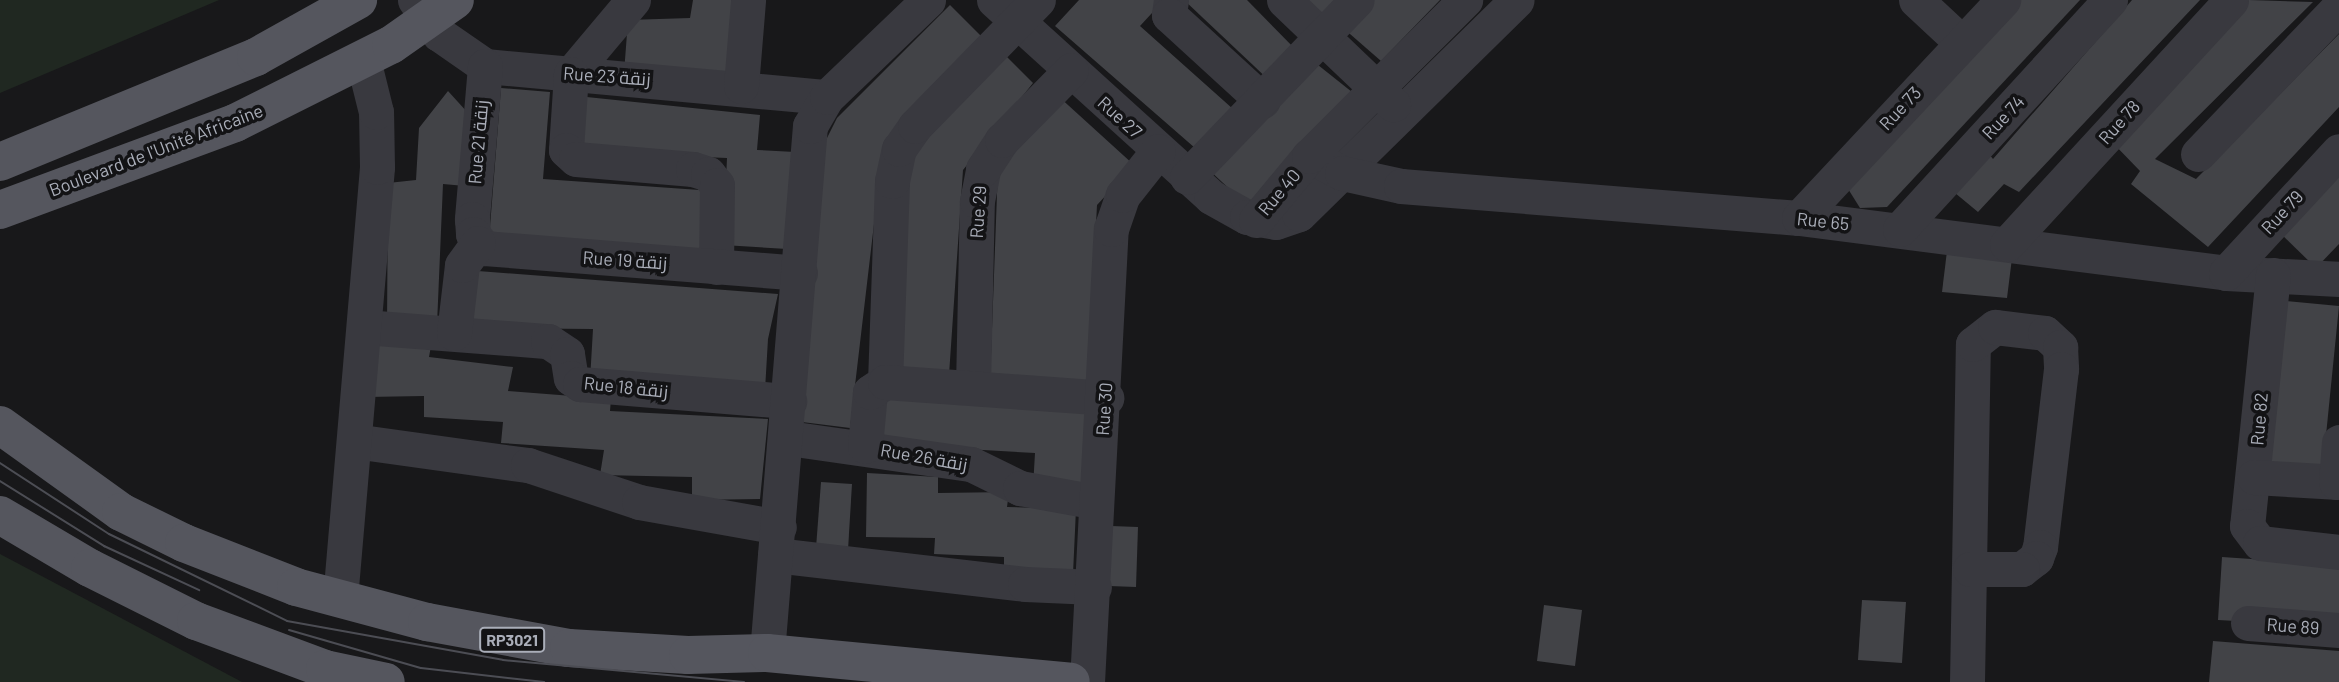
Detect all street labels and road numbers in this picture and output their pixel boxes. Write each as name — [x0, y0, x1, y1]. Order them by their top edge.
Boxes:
street label: Rue 23 زنقة — [562, 62, 652, 90]
street label: Rue 73 — [1874, 82, 1926, 134]
street label: Rue 74 — [1977, 91, 2029, 143]
street label: Rue 27 — [1093, 92, 1147, 142]
street label: Rue 78 — [2094, 96, 2144, 148]
street label: Boulevard de l'Unité Africaine — [46, 99, 266, 201]
street label: Rue 21 زنقة — [464, 99, 492, 185]
street label: Rue 40 — [1253, 164, 1305, 220]
street label: Rue 29 — [965, 185, 991, 239]
street label: Rue 79 — [2256, 186, 2308, 238]
street label: Rue 65 — [1796, 208, 1850, 234]
street label: Rue 19 زنقة — [582, 246, 668, 274]
street label: Rue 18 زنقة — [583, 372, 669, 402]
street label: Rue 30 — [1091, 382, 1117, 436]
street label: Rue 82 — [2246, 392, 2272, 446]
street label: Rue 26 زنقة — [879, 439, 969, 475]
street label: Rue 89 — [2266, 613, 2320, 639]
road number: RP3021 — [479, 628, 545, 652]

